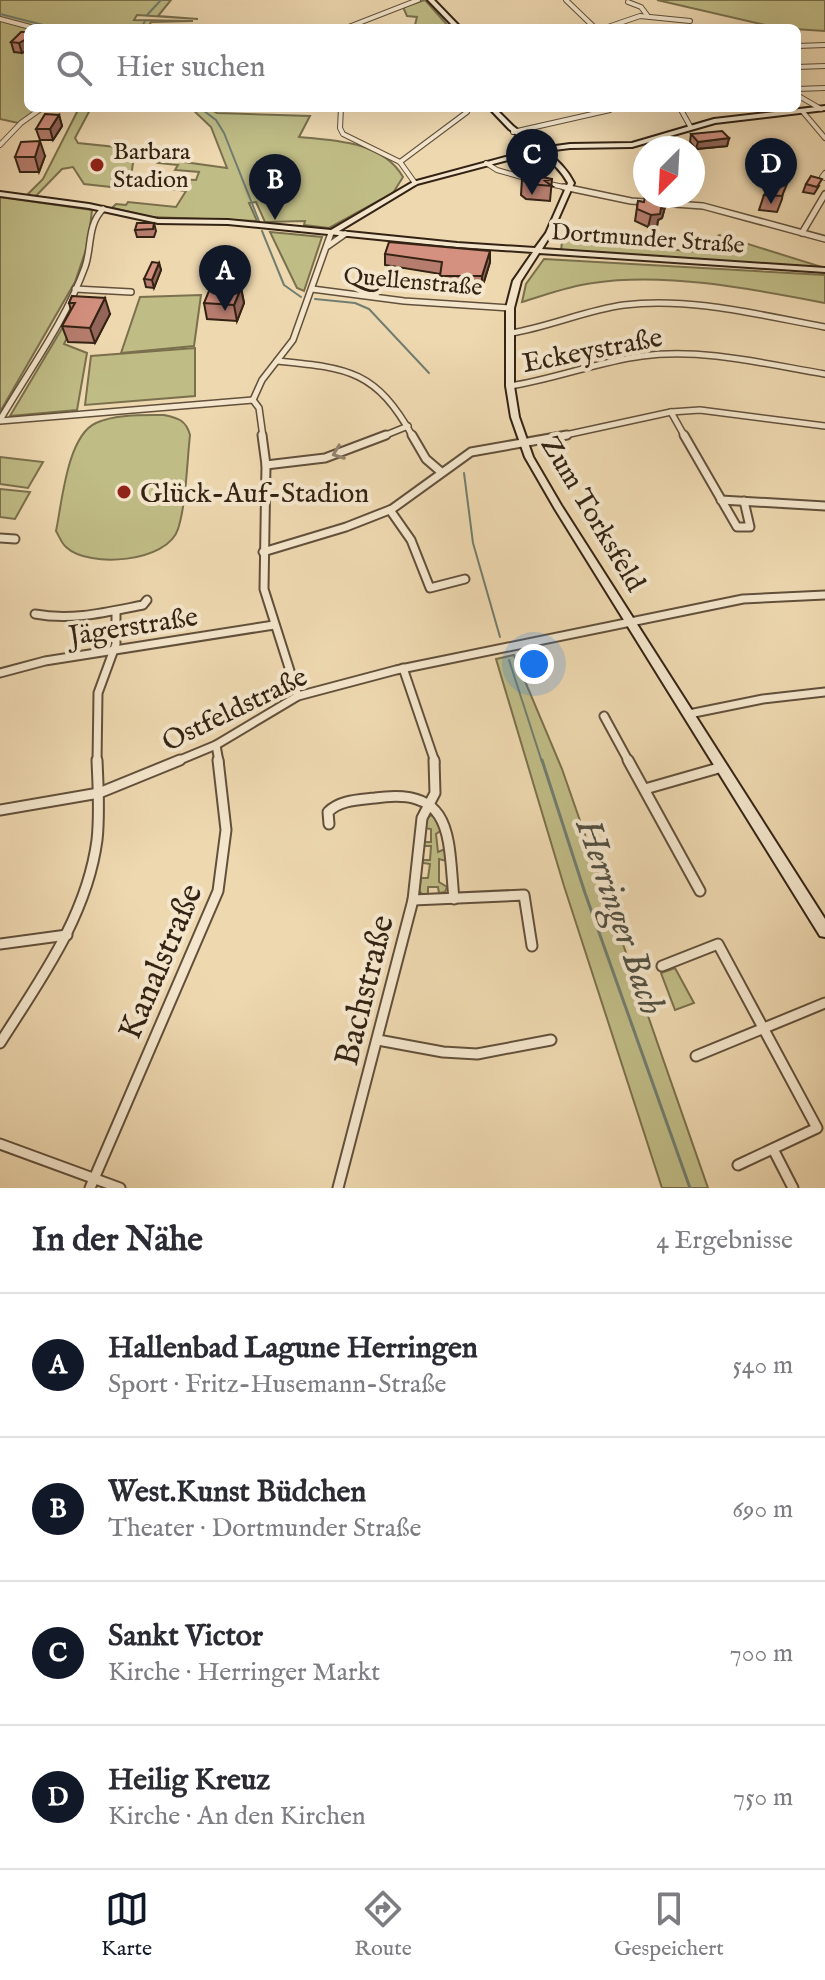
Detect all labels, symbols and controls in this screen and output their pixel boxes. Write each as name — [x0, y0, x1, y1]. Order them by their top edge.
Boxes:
search box — [24, 24, 801, 112]
icon: search — [52, 46, 96, 90]
text: Hier suchen — [116, 49, 266, 87]
pin: C — [506, 129, 558, 195]
north arrow — [633, 136, 705, 208]
place label: Barbara Stadion — [113, 137, 191, 196]
pin: D — [745, 138, 797, 204]
pin: B — [249, 154, 301, 220]
marker: Barbara Stadion — [88, 156, 106, 174]
street label: Dortmunder Straße — [550, 217, 746, 262]
pin: A — [199, 245, 251, 311]
street label: Quellenstraße — [342, 261, 484, 304]
street label: Eckeystraße — [519, 321, 666, 382]
street label: Zum Torksfeld — [532, 430, 652, 598]
one-way arrow — [332, 443, 346, 460]
place label: Glück-Auf-Stadion — [140, 477, 369, 512]
marker: Glück-Auf-Stadion — [115, 483, 133, 501]
street label: Jägerstraße — [63, 600, 201, 655]
your location — [514, 644, 554, 684]
street label: Ostfeldstraße — [157, 660, 314, 760]
water label: Herringer Bach — [564, 812, 674, 1021]
street label: Kanalstraße — [109, 877, 213, 1046]
street label: Bachstraße — [326, 911, 405, 1070]
text: In der Nähe — [32, 1219, 203, 1262]
text: 4 Ergebnisse — [656, 1224, 793, 1257]
text: Hallenbad Lagune Herringen — [108, 1330, 478, 1368]
text: A — [49, 1349, 67, 1382]
text: 540 m — [732, 1349, 793, 1382]
text: Sport · Fritz-Husemann-Straße — [108, 1368, 447, 1401]
text: West.Kunst Büdchen — [108, 1474, 366, 1512]
text: B — [49, 1493, 67, 1526]
text: 690 m — [732, 1493, 793, 1526]
text: Theater · Dortmunder Straße — [108, 1512, 421, 1545]
text: Sankt Victor — [108, 1618, 263, 1656]
text: C — [49, 1637, 67, 1670]
text: 700 m — [730, 1637, 793, 1670]
text: Kirche · Herringer Markt — [108, 1656, 380, 1689]
text: Heilig Kreuz — [108, 1762, 270, 1800]
text: D — [48, 1781, 68, 1814]
text: 750 m — [733, 1781, 793, 1814]
text: Kirche · An den Kirchen — [108, 1800, 366, 1833]
tab: Karte — [101, 1887, 152, 1963]
tab: Route — [354, 1887, 412, 1963]
tab: Gespeichert — [614, 1887, 724, 1963]

